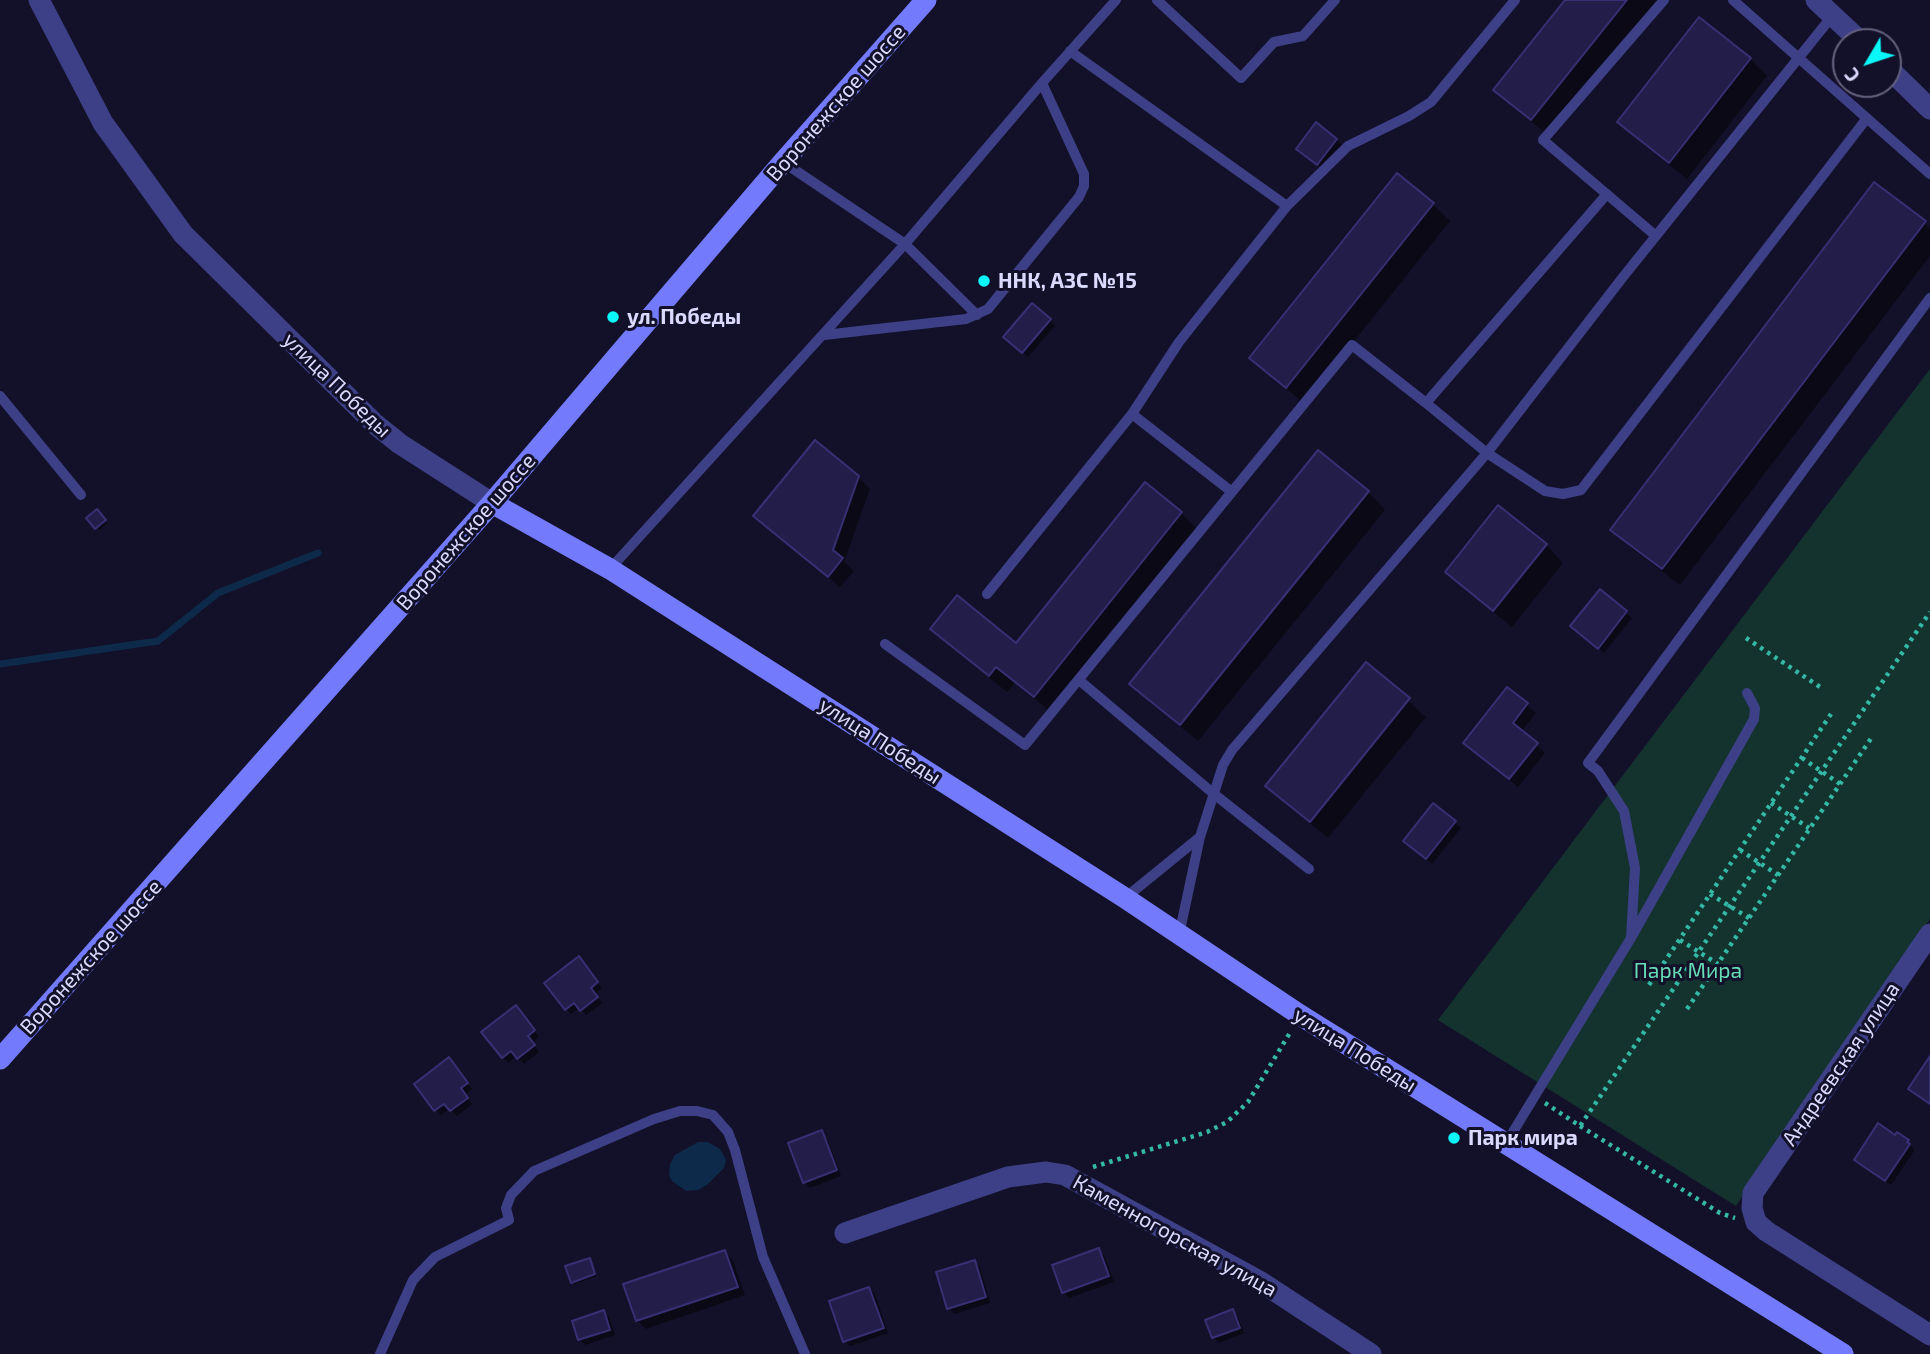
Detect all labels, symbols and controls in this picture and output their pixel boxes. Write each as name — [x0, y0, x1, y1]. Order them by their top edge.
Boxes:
street label: Воронежское шоссе — [761, 20, 911, 186]
north arrow — [1832, 28, 1902, 98]
text: С — [1839, 64, 1864, 87]
place label: ННК, АЗС №15 — [998, 268, 1137, 294]
marker: ННК, АЗС №15 — [976, 273, 992, 289]
place label: ул. Победы — [627, 304, 741, 330]
marker: ул. Победы — [605, 309, 621, 325]
street label: улица Победы — [278, 327, 396, 443]
street label: Воронежское шоссе — [391, 449, 541, 615]
street label: улица Победы — [814, 692, 946, 790]
street label: Воронежское шоссе — [15, 875, 167, 1039]
park label: Парк Мира — [1634, 958, 1742, 984]
street label: Андреевская улица — [1777, 977, 1905, 1151]
street label: улица Победы — [1289, 1002, 1421, 1098]
place label: Парк мира — [1468, 1125, 1578, 1151]
marker: Парк мира — [1446, 1130, 1462, 1146]
street label: Каменногорская улица — [1069, 1169, 1281, 1303]

